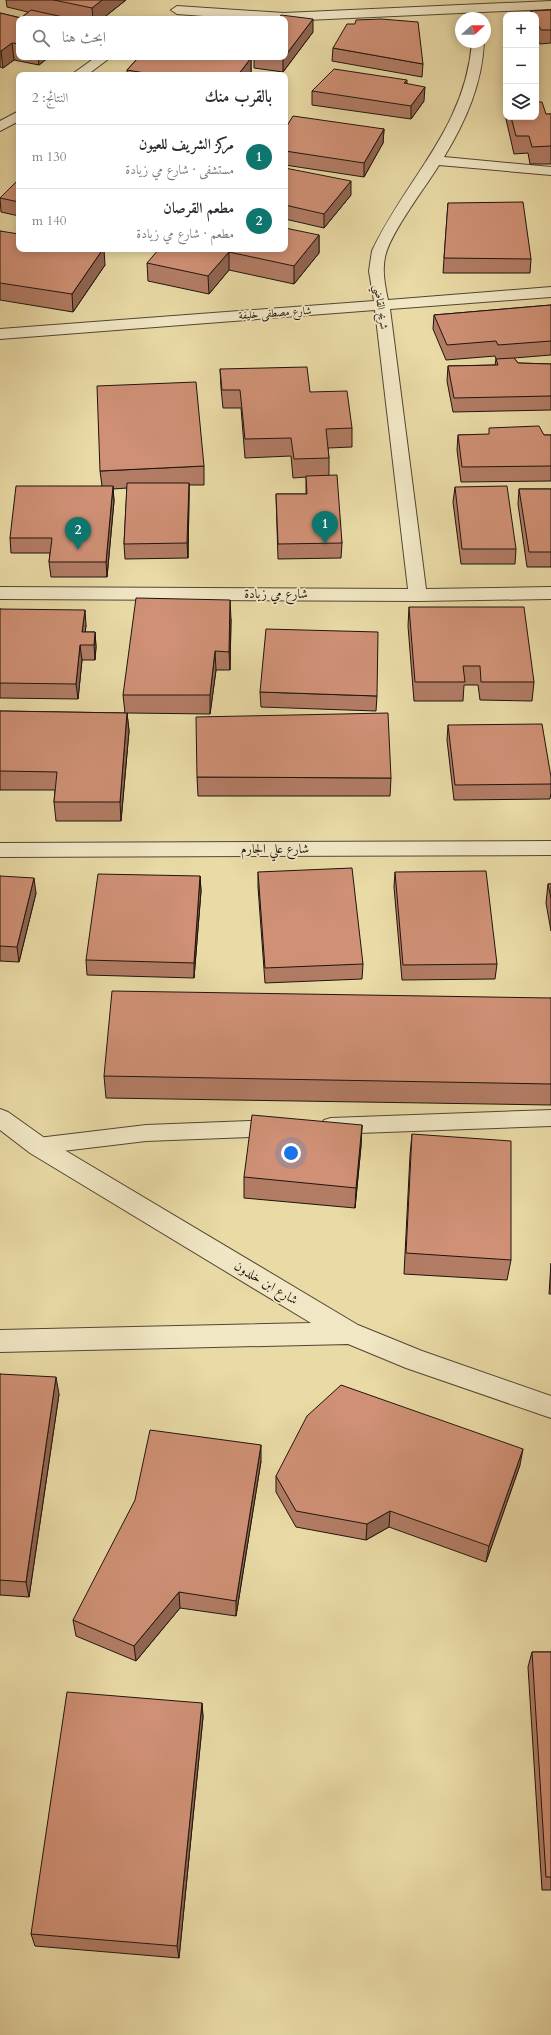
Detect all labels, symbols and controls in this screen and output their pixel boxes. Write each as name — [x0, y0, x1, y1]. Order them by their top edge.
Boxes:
north arrow — [455, 12, 491, 48]
map controls — [503, 12, 539, 120]
button: + — [503, 12, 539, 48]
search box — [16, 16, 288, 60]
icon: search — [30, 27, 52, 49]
text: ابحث هنا — [62, 27, 106, 47]
button: − — [503, 48, 539, 84]
button: layers — [503, 84, 539, 120]
text: بالقرب منك — [205, 85, 272, 108]
text: النتائج: 2 — [32, 89, 68, 107]
text: مركز الشريف للعيون — [139, 134, 234, 154]
text: 130 m — [32, 148, 66, 166]
text: 1 — [256, 148, 262, 166]
text: مستشفى · شارع مي زيادة — [125, 161, 234, 179]
text: مطعم القرصان — [163, 198, 234, 218]
text: 140 m — [32, 212, 66, 230]
text: 2 — [256, 212, 262, 230]
text: مطعم · شارع مي زيادة — [136, 225, 234, 243]
street label: شريح القاضي — [367, 284, 392, 331]
street label: شارع مصطفى خليفة — [238, 303, 312, 325]
pin: 1 — [312, 511, 338, 544]
pin: 2 — [65, 517, 91, 550]
street label: شارع مي زيادة — [244, 585, 308, 605]
street label: شارع علي الجارم — [241, 840, 309, 862]
your location — [281, 1143, 301, 1163]
street label: شارع ابن خلدون — [230, 1257, 301, 1311]

